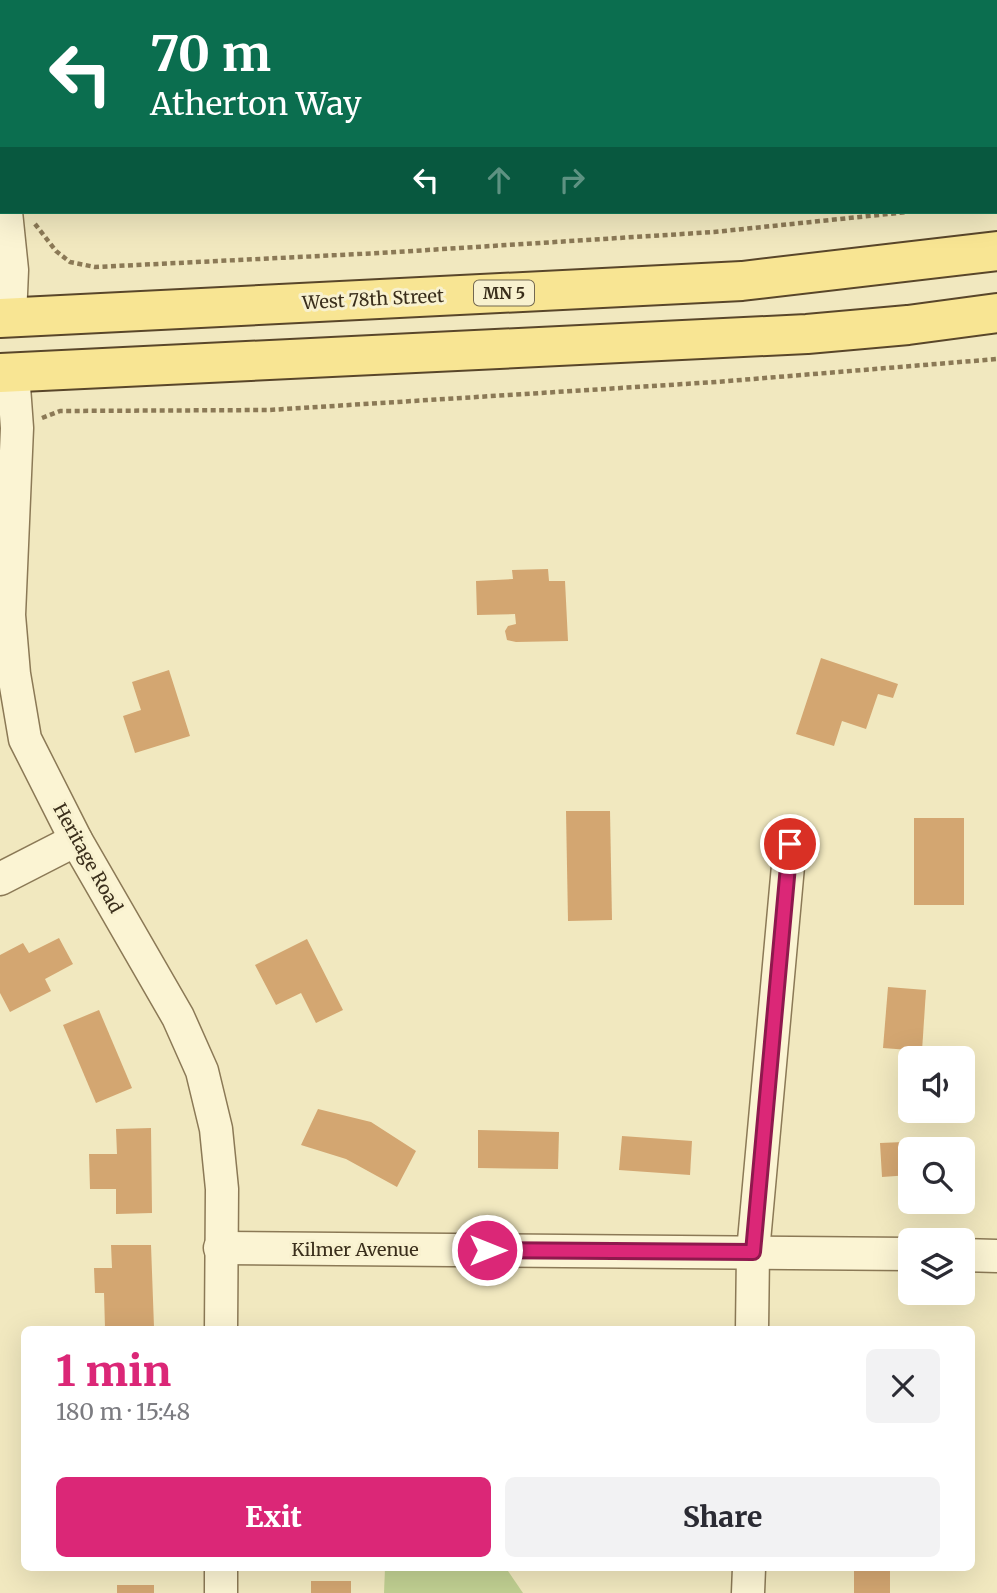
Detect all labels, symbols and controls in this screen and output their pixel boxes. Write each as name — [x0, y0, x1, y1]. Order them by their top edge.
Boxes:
text: 70 m — [150, 23, 271, 84]
icon: left — [35, 28, 126, 119]
text: Atherton Way — [150, 84, 362, 124]
icon: left — [407, 161, 445, 199]
icon: ahead — [480, 161, 518, 199]
icon: right — [553, 161, 591, 199]
road number: MN 5 — [474, 280, 534, 306]
street label: West 78th Street — [301, 284, 444, 314]
street label: Heritage Road — [48, 799, 128, 917]
pin — [760, 814, 820, 874]
icon: arrive — [771, 825, 809, 863]
map controls — [898, 1046, 975, 1305]
button: sound — [898, 1046, 975, 1123]
button: search — [898, 1137, 975, 1214]
position arrow — [450, 1213, 524, 1287]
button: layers — [898, 1228, 975, 1305]
street label: Kilmer Avenue — [291, 1238, 419, 1261]
text: 1 min — [56, 1345, 171, 1397]
button: close — [866, 1349, 940, 1423]
text: 180 m · 15:48 — [56, 1397, 190, 1426]
button: Exit — [56, 1477, 491, 1557]
button: Share — [505, 1477, 940, 1557]

